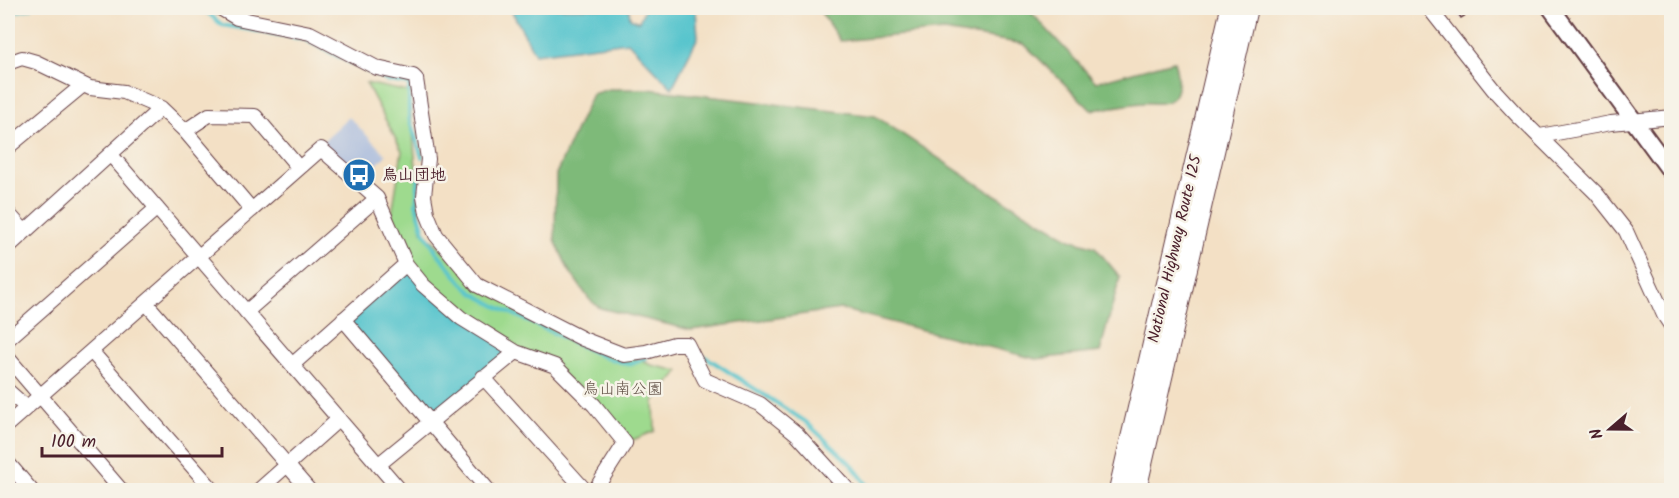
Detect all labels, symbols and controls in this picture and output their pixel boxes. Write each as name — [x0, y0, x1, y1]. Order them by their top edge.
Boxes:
street label: National Highway Route 125 — [1141, 151, 1209, 345]
bus stop icon: 烏山団地 — [341, 157, 377, 193]
place label: 烏山団地 — [382, 163, 446, 188]
park label: 烏山南公園 — [583, 377, 663, 402]
north arrow — [1580, 399, 1640, 459]
scale bar — [42, 420, 222, 458]
text: N — [1584, 425, 1611, 443]
text: 100 m — [51, 428, 96, 457]

